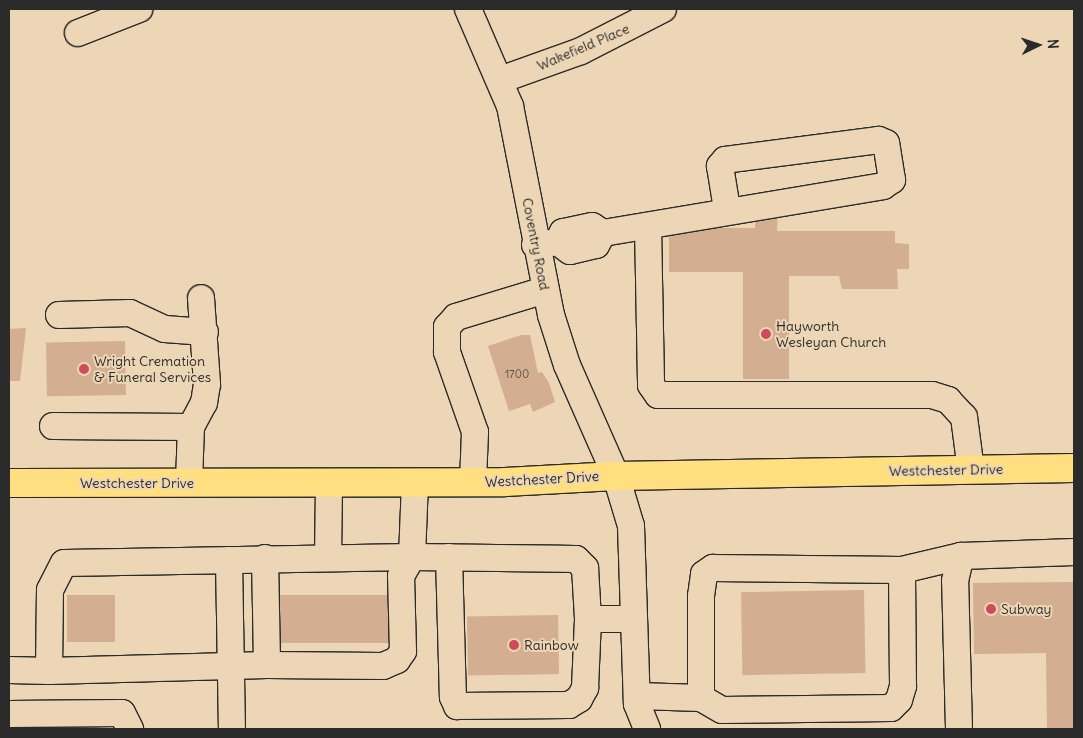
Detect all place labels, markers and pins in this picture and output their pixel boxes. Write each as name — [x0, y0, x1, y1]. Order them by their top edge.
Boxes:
place label: Hayworth Wesleyan Church — [776, 318, 886, 351]
marker: Hayworth Wesleyan Church — [760, 328, 772, 340]
place label: Wright Cremation & Funeral Services — [94, 353, 211, 386]
marker: Wright Cremation & Funeral Services — [78, 363, 90, 375]
place label: Subway — [1001, 601, 1052, 617]
marker: Subway — [985, 603, 997, 615]
place label: Rainbow — [524, 637, 579, 653]
marker: Rainbow — [508, 639, 520, 651]

